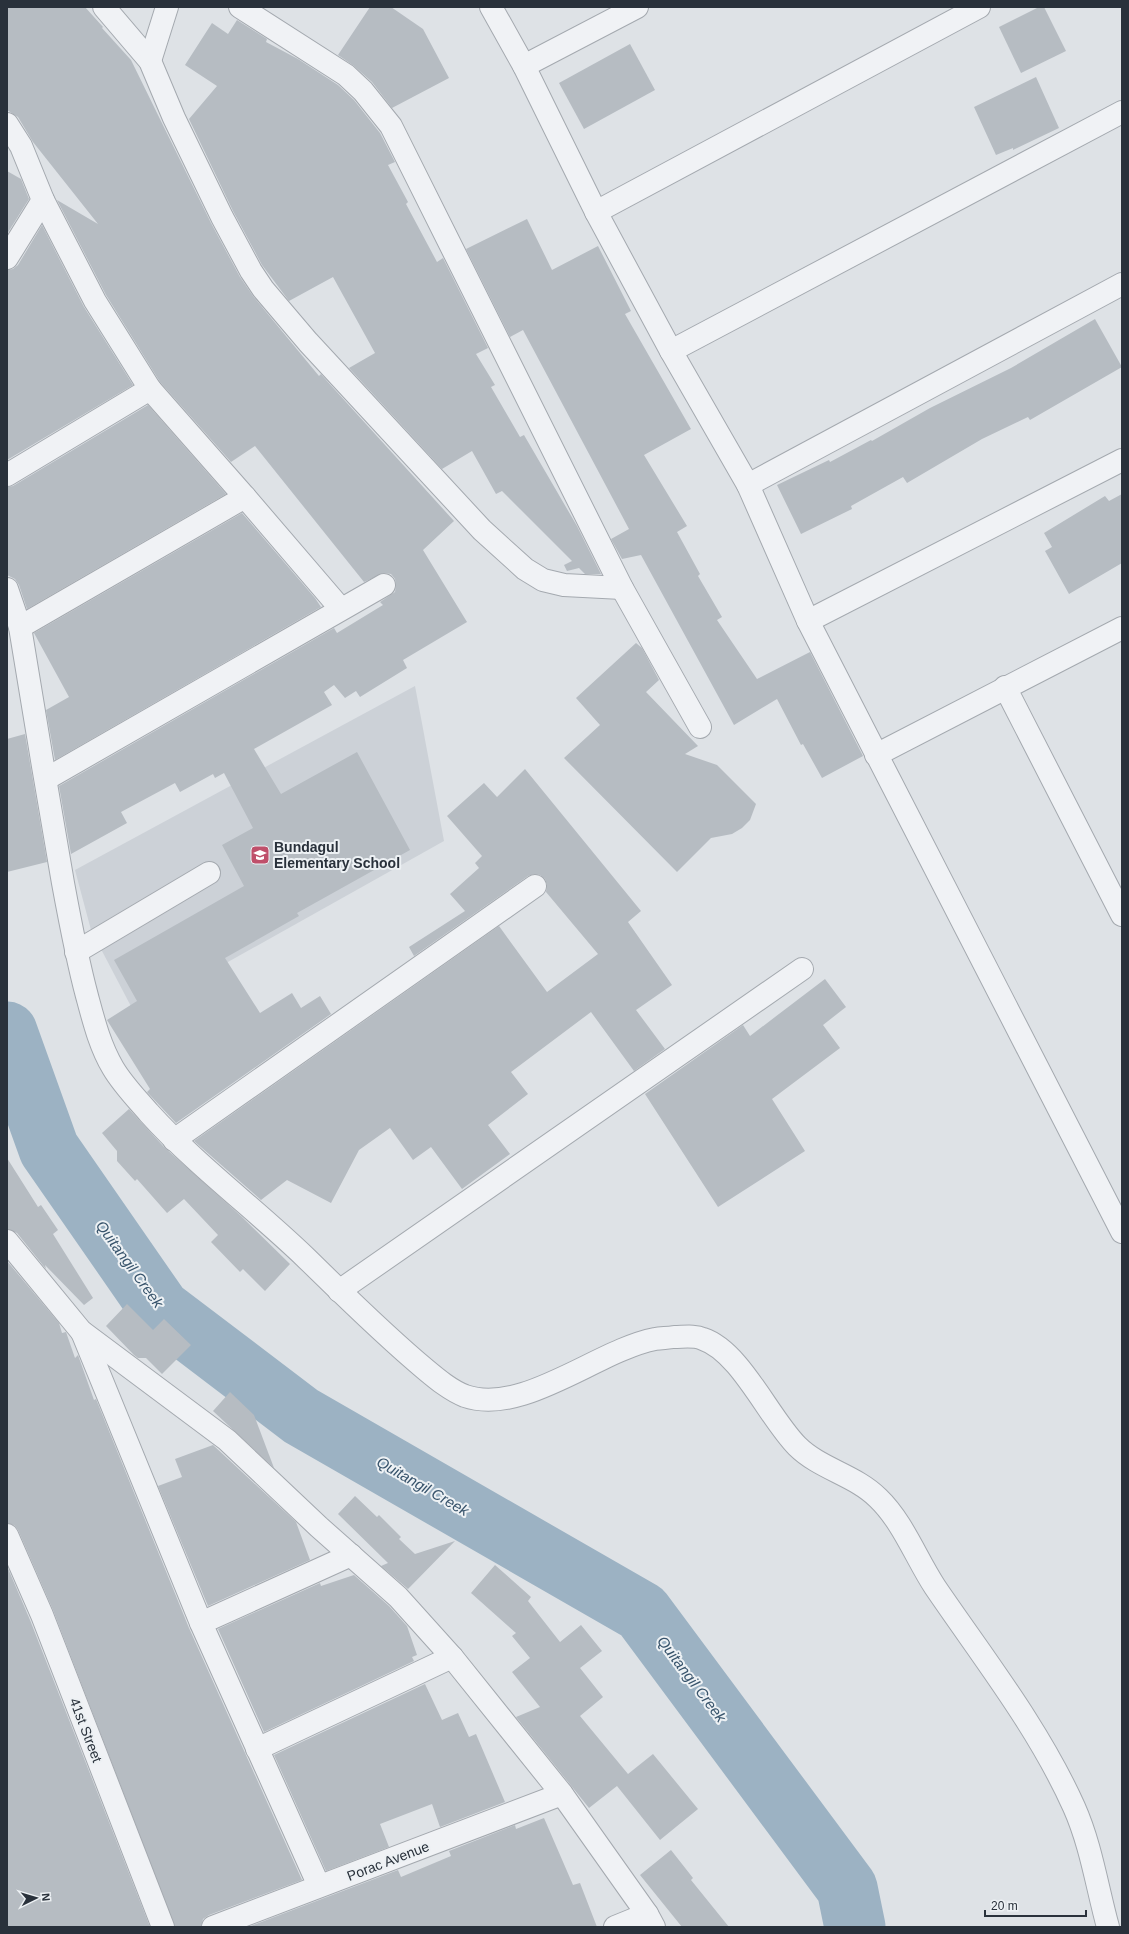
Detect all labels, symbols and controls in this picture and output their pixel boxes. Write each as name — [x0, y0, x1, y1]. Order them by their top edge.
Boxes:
place label: Bundagul Elementary School — [274, 839, 400, 871]
school or university icon: Bundagul Elementary School — [249, 844, 271, 866]
water label: Quitangil Creek — [93, 1217, 168, 1312]
water label: Quitangil Creek — [374, 1453, 473, 1520]
water label: Quitangil Creek — [654, 1633, 731, 1727]
street label: 41st Street — [66, 1696, 106, 1765]
street label: Porac Avenue — [345, 1838, 432, 1884]
north arrow — [16, 1878, 56, 1918]
scale bar — [985, 1892, 1086, 1918]
text: N — [40, 1893, 52, 1902]
text: 20 m — [991, 1899, 1018, 1913]

